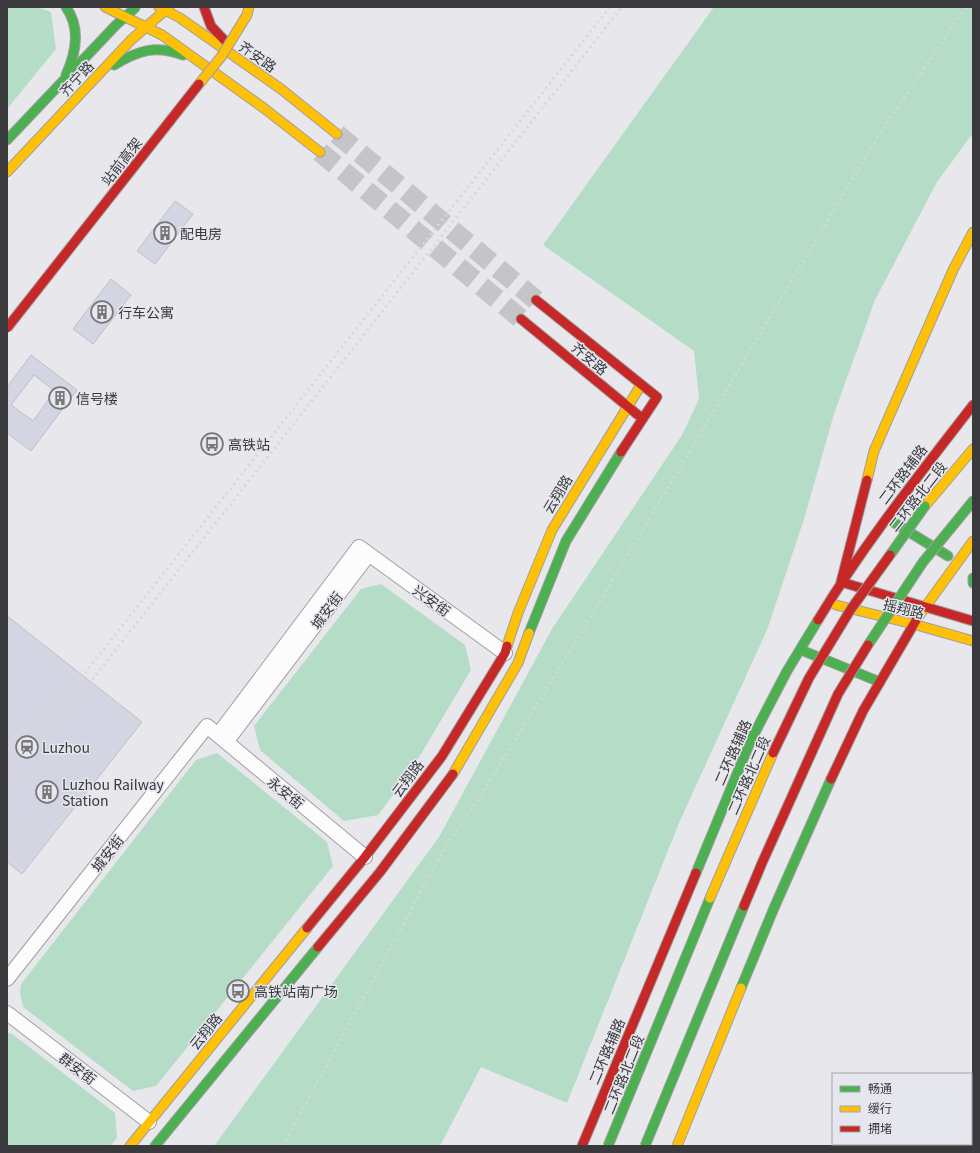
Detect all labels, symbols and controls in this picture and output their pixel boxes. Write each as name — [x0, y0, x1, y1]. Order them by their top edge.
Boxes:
street label: 齐安路 — [235, 36, 281, 76]
street label: 齐宁路 — [54, 56, 98, 100]
street label: 站前高架 — [96, 133, 146, 189]
building icon: 配电房 — [152, 220, 178, 246]
place label: 配电房 — [180, 223, 222, 243]
building icon: 行车公寓 — [89, 299, 115, 325]
place label: 行车公寓 — [118, 302, 174, 322]
street label: 齐安路 — [567, 337, 613, 379]
building icon: 信号楼 — [47, 385, 73, 411]
place label: 信号楼 — [76, 388, 118, 408]
bus stop icon: 高铁站 — [199, 431, 225, 457]
place label: 高铁站 — [228, 434, 270, 454]
street label: 二环路辅路 — [873, 440, 931, 508]
street label: 二环路北二段 — [883, 457, 951, 535]
street label: 云翔路 — [538, 471, 576, 517]
street label: 兴安街 — [409, 580, 455, 620]
street label: 城安街 — [305, 587, 347, 633]
street label: 摇翔路 — [881, 593, 927, 623]
street label: 二环路辅路 — [709, 716, 755, 788]
street label: 二环路北二段 — [722, 733, 774, 817]
station icon: Luzhou — [14, 734, 40, 760]
place label: Luzhou — [42, 737, 90, 757]
street label: 云翔路 — [386, 755, 428, 801]
street label: 永安街 — [263, 771, 309, 813]
place label: Luzhou Railway Station — [62, 774, 165, 810]
building icon: Luzhou Railway Station — [34, 779, 60, 805]
street label: 城安街 — [86, 830, 128, 876]
bus stop icon: 高铁站南广场 — [225, 978, 251, 1004]
place label: 高铁站南广场 — [254, 981, 338, 1001]
street label: 云翔路 — [184, 1008, 226, 1054]
street label: 二环路辅路 — [583, 1015, 629, 1087]
street label: 二环路北二段 — [598, 1031, 648, 1117]
street label: 群安街 — [55, 1047, 101, 1089]
legend — [832, 1073, 972, 1145]
text: 畅通 — [868, 1079, 892, 1096]
text: 缓行 — [868, 1099, 892, 1116]
text: 拥堵 — [868, 1119, 892, 1136]

